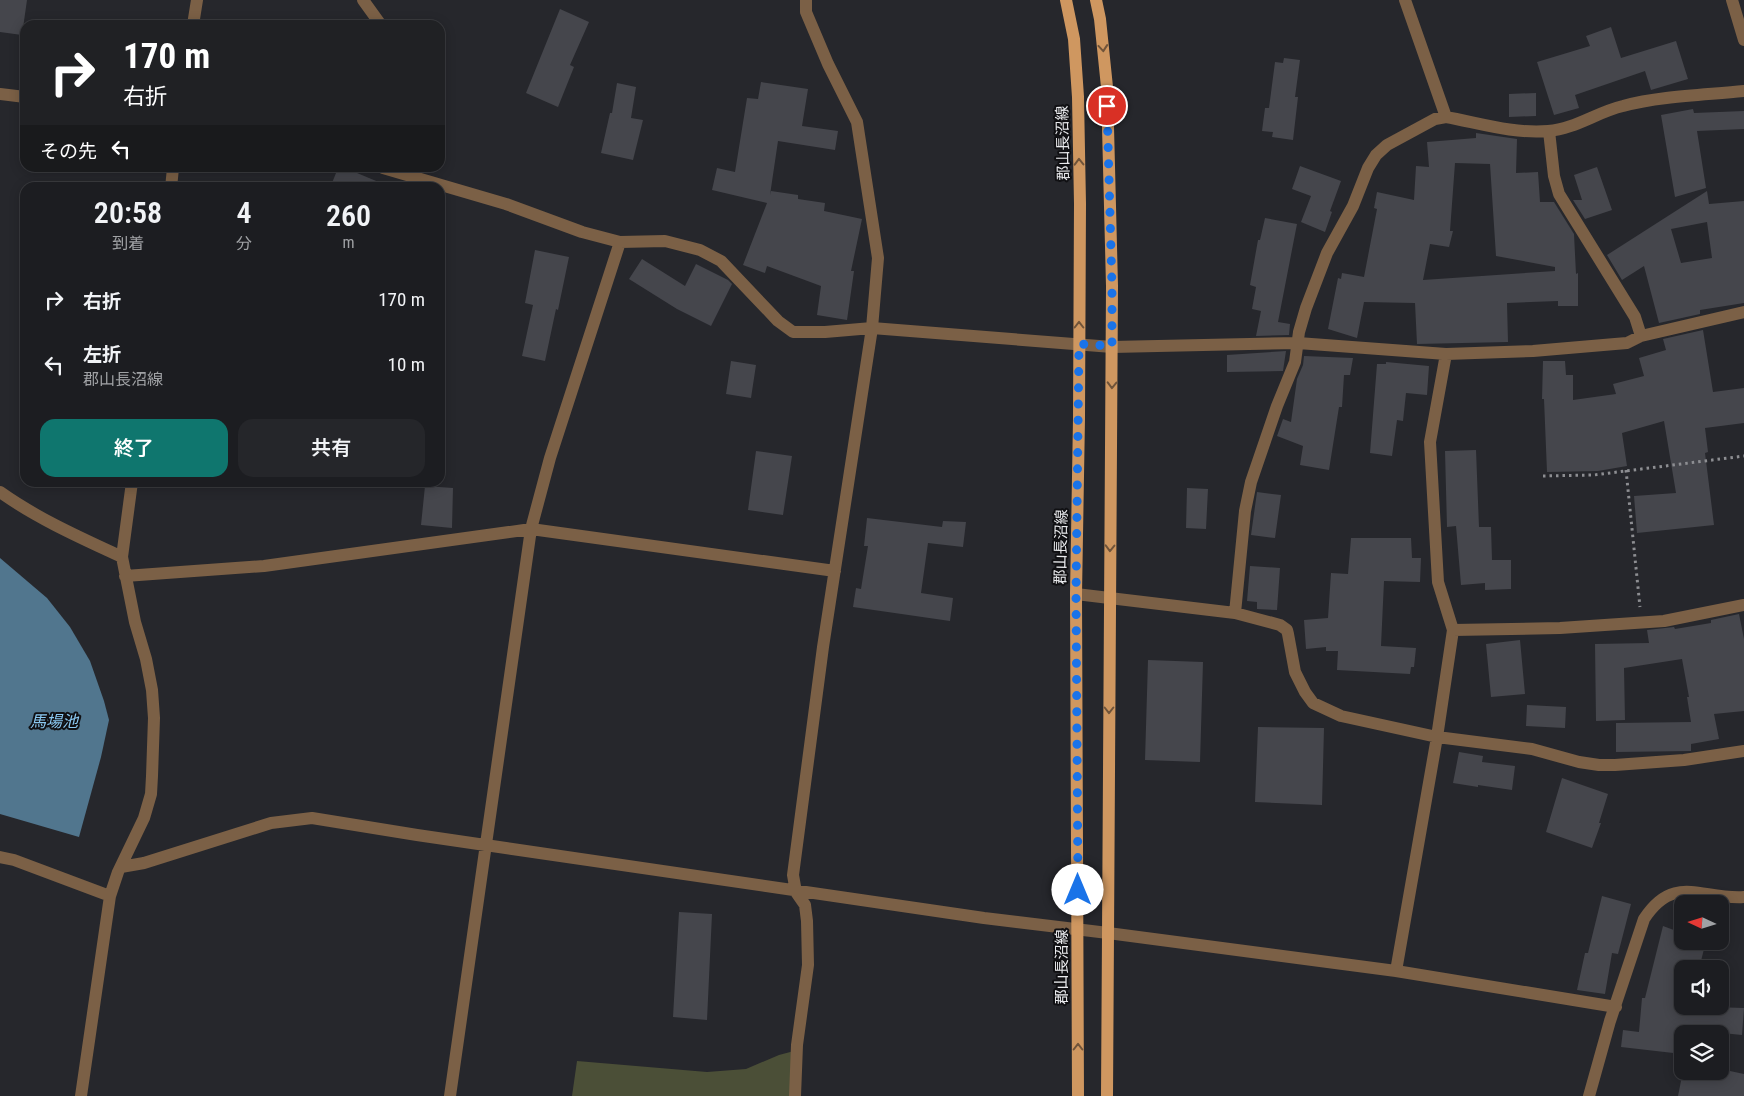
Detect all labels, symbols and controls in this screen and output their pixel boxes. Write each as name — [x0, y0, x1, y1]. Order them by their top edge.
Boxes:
text: 170 m — [123, 36, 210, 77]
icon: right — [40, 40, 105, 105]
one-way arrow — [1097, 44, 1108, 52]
text: 右折 — [123, 84, 167, 109]
pin — [1086, 85, 1128, 127]
icon: arrive — [1093, 92, 1121, 120]
street label: 郡山長沼線 — [1053, 105, 1073, 181]
icon: left — [107, 135, 135, 163]
text: その先 — [40, 140, 97, 163]
one-way arrow — [1074, 158, 1084, 166]
text: 20:58 — [94, 195, 162, 230]
text: 4 — [236, 195, 252, 230]
text: 260 — [326, 198, 371, 233]
text: m — [342, 233, 355, 252]
text: 到着 — [112, 234, 144, 253]
text: 分 — [236, 234, 252, 253]
icon: right — [40, 286, 68, 314]
text: 170 m — [378, 288, 425, 311]
text: 右折 — [83, 290, 121, 313]
one-way arrow — [1074, 321, 1084, 328]
text: 左折 — [83, 343, 121, 366]
icon: left — [40, 351, 68, 379]
text: 10 m — [388, 353, 425, 376]
text: 郡山長沼線 — [83, 370, 163, 389]
one-way arrow — [1107, 382, 1117, 390]
button: 終了 — [40, 419, 228, 477]
button: 共有 — [238, 419, 425, 477]
street label: 郡山長沼線 — [1051, 509, 1071, 585]
one-way arrow — [1105, 544, 1115, 552]
one-way arrow — [1104, 707, 1114, 715]
water label: 馬場池 — [30, 712, 80, 731]
position arrow — [1051, 863, 1103, 915]
north arrow — [1674, 895, 1729, 950]
map controls — [1674, 895, 1729, 1080]
street label: 郡山長沼線 — [1053, 929, 1071, 1005]
button: sound — [1674, 960, 1729, 1015]
button: layers — [1674, 1025, 1729, 1080]
one-way arrow — [1073, 1043, 1083, 1051]

